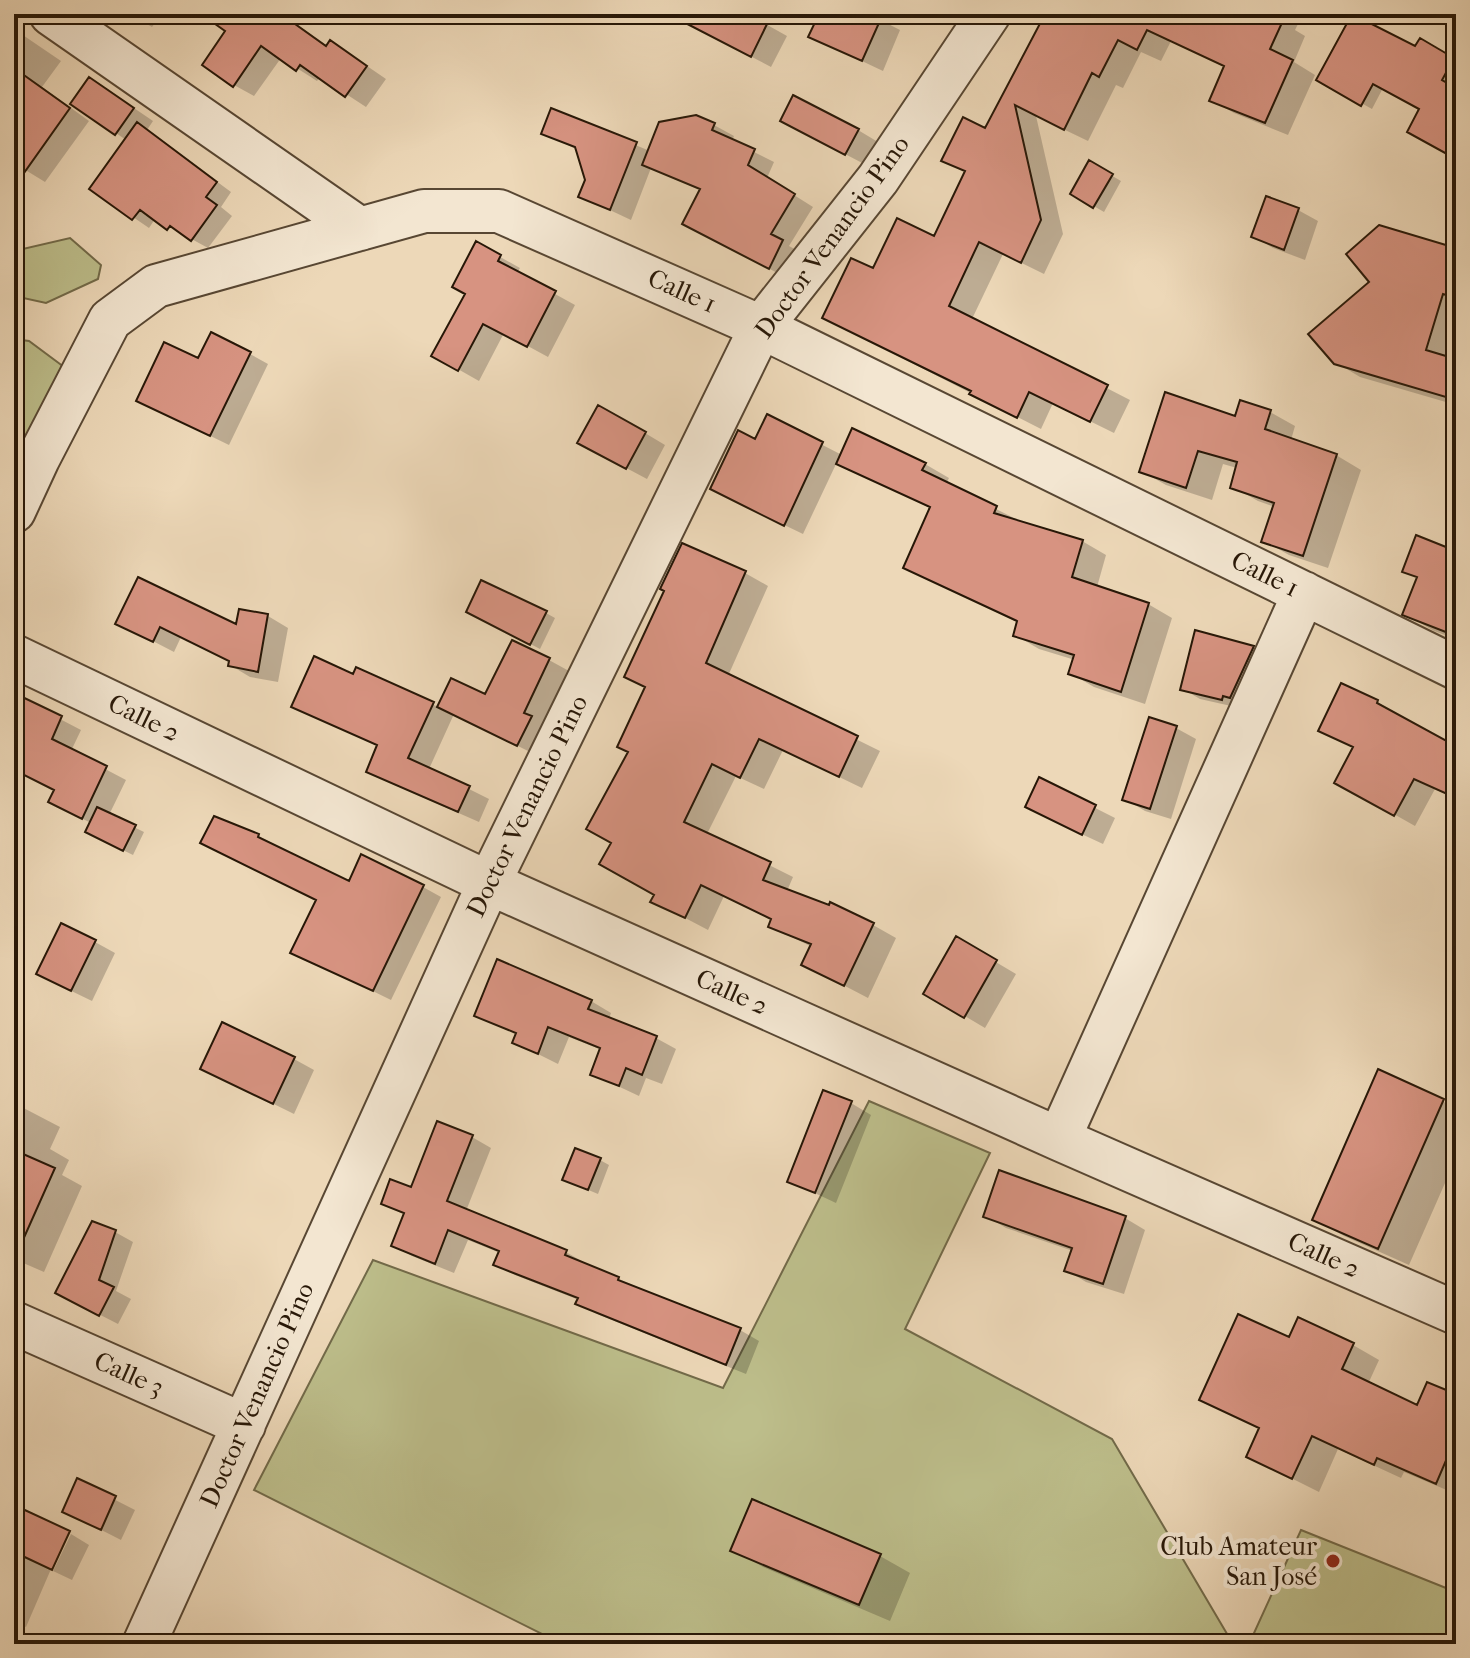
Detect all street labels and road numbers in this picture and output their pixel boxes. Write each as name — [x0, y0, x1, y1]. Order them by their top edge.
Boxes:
street label: Doctor Venancio Pino — [748, 130, 916, 344]
street label: Calle 1 — [643, 262, 721, 320]
street label: Calle 1 — [1226, 544, 1304, 604]
street label: Calle 2 — [103, 688, 185, 748]
street label: Doctor Venancio Pino — [460, 690, 594, 922]
street label: Calle 2 — [691, 962, 773, 1022]
street label: Calle 2 — [1283, 1225, 1365, 1285]
street label: Doctor Venancio Pino — [193, 1278, 321, 1512]
street label: Calle 3 — [89, 1345, 169, 1403]

